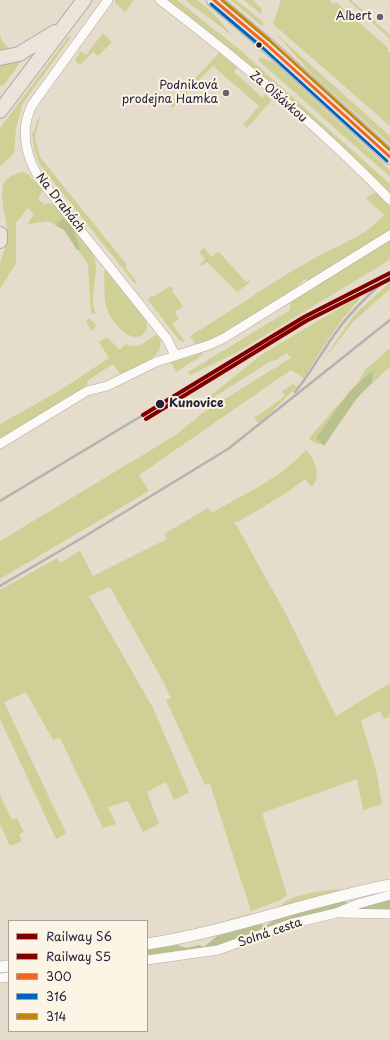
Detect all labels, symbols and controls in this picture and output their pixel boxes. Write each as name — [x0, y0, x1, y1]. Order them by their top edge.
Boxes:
place label: Albert — [336, 10, 372, 24]
marker: Albert — [375, 12, 385, 22]
unlabelled marker — [254, 40, 264, 50]
street label: Za Olšávkou — [246, 68, 310, 126]
place label: Podniková prodejna Hamka — [122, 79, 218, 107]
marker: Podniková prodejna Hamka — [221, 88, 231, 98]
street label: Na Drahách — [32, 171, 88, 235]
place label: Kunovice — [169, 397, 223, 411]
marker: Kunovice — [154, 398, 166, 410]
street label: Solná cesta — [236, 915, 304, 951]
legend — [8, 920, 148, 1032]
text: Railway S6 — [46, 927, 112, 945]
text: Railway S5 — [46, 947, 111, 965]
text: 300 — [46, 967, 72, 985]
text: 316 — [46, 987, 67, 1005]
text: 314 — [46, 1007, 67, 1025]

